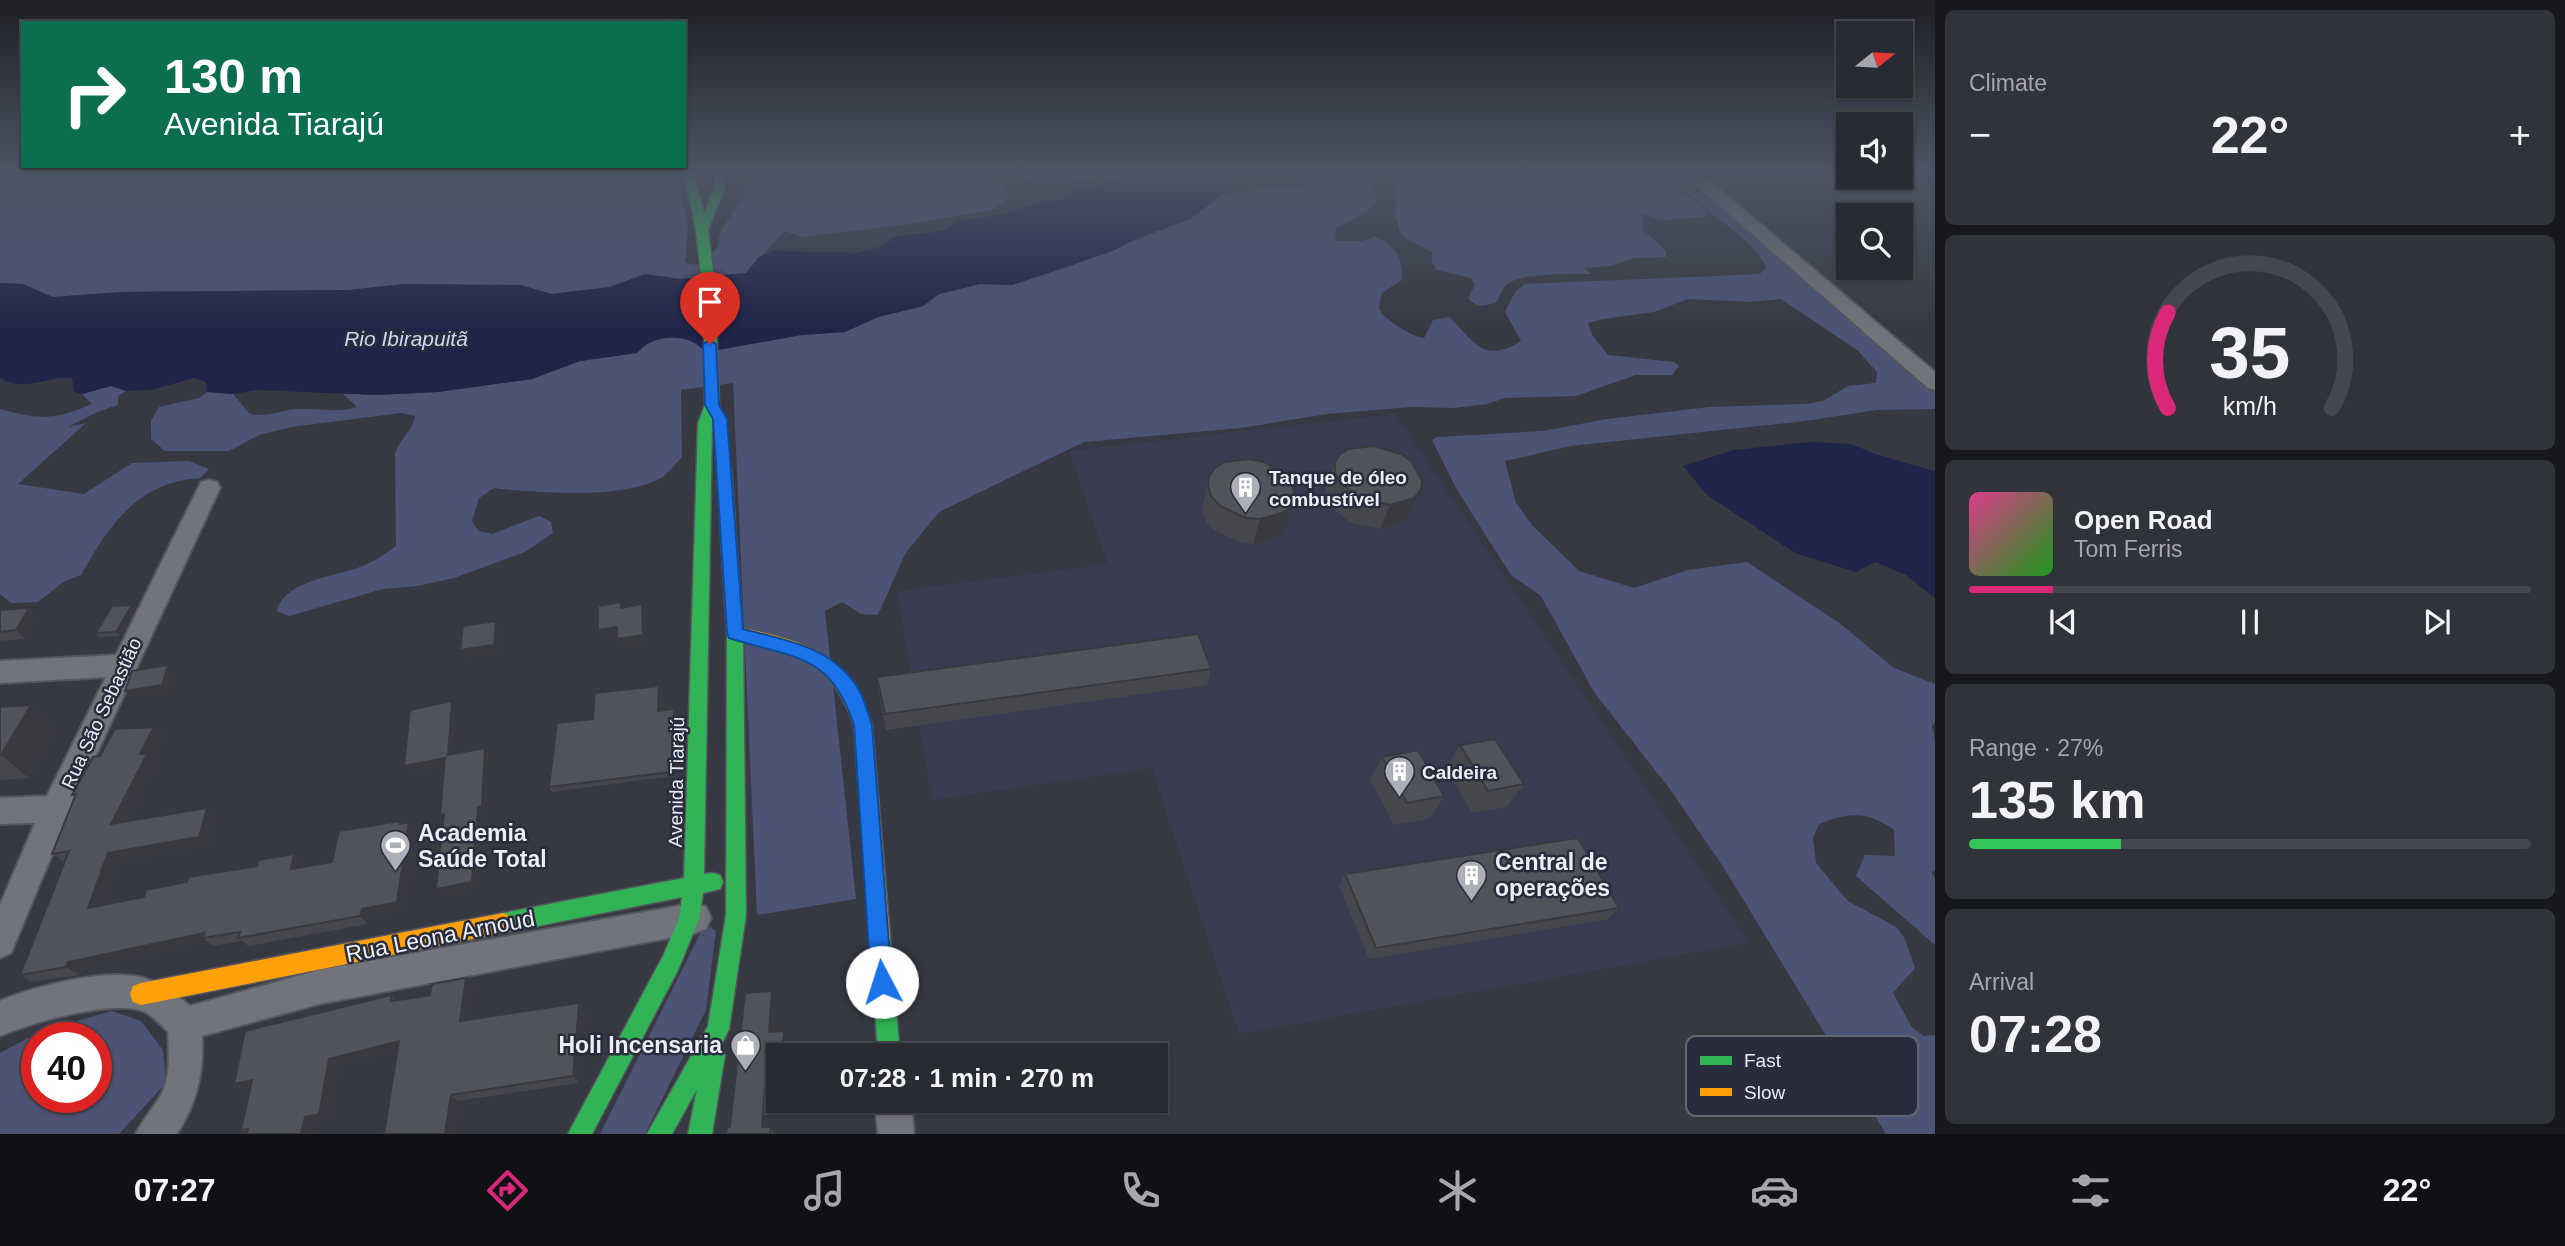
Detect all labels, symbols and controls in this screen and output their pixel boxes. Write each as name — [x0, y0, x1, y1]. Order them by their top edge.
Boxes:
north arrow — [1836, 21, 1913, 98]
map controls — [1836, 21, 1913, 280]
icon: right — [49, 49, 140, 140]
text: 130 m — [164, 49, 303, 103]
text: Climate — [1969, 70, 2047, 96]
text: Avenida Tiarajú — [164, 106, 384, 142]
text: 22° — [2211, 106, 2289, 164]
button: sound — [1836, 112, 1913, 189]
text: − — [1969, 114, 1991, 156]
text: + — [2509, 114, 2531, 156]
button: search — [1836, 203, 1913, 280]
pin — [680, 272, 740, 344]
icon: arrive — [691, 283, 729, 321]
text: 35 — [2210, 313, 2290, 394]
water label: Rio Ibirapuitã — [344, 327, 468, 350]
text: km/h — [2223, 392, 2277, 420]
place label: Tanque de óleo combustível — [1269, 467, 1407, 510]
building icon: Tanque de óleo combustível — [1229, 471, 1263, 515]
text: Open Road — [2074, 505, 2213, 535]
text: Tom Ferris — [2074, 536, 2183, 562]
icon: previous — [2044, 603, 2082, 641]
icon: pause — [2231, 603, 2269, 641]
icon: next — [2418, 603, 2456, 641]
street label: Rua São Sebastião — [57, 635, 146, 792]
street label: Avenida Tiarajú — [665, 717, 688, 847]
text: Range · 27% — [1969, 735, 2103, 761]
building icon: Caldeira — [1382, 755, 1416, 799]
place label: Caldeira — [1422, 762, 1497, 783]
text: 135 km — [1969, 771, 2145, 829]
place label: Academia Saúde Total — [418, 820, 547, 872]
sports icon: Academia Saúde Total — [378, 829, 412, 873]
place label: Central de operações — [1495, 849, 1610, 901]
building icon: Central de operações — [1455, 858, 1489, 902]
street label: Rua Leona Arnoud — [343, 905, 537, 967]
position arrow — [845, 945, 919, 1019]
text: Arrival — [1969, 969, 2034, 995]
text: 07:28 — [1969, 1005, 2102, 1063]
speed limit sign: 40 — [21, 1022, 112, 1113]
shop icon: Holi Incensaria — [728, 1028, 762, 1072]
place label: Holi Incensaria — [558, 1032, 722, 1058]
legend — [1686, 1036, 1918, 1116]
text: Fast — [1744, 1050, 1782, 1071]
text: 07:28 · 1 min · 270 m — [840, 1063, 1094, 1093]
text: Slow — [1744, 1082, 1785, 1103]
icon: directions — [483, 1166, 532, 1215]
icon: music — [800, 1166, 849, 1215]
icon: phone — [1116, 1166, 1165, 1215]
icon: climate — [1433, 1166, 1482, 1215]
icon: car — [1750, 1166, 1799, 1215]
icon: filters — [2066, 1166, 2115, 1215]
text: 07:27 — [134, 1172, 216, 1208]
text: 22° — [2383, 1172, 2431, 1208]

